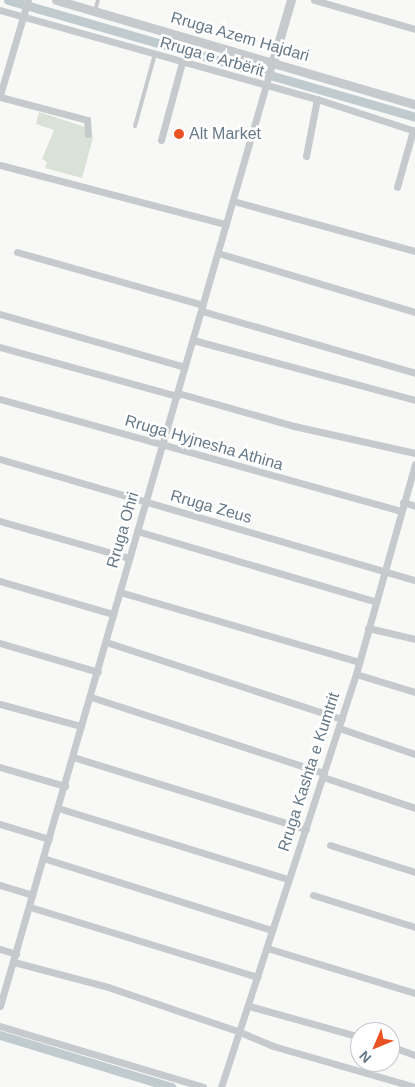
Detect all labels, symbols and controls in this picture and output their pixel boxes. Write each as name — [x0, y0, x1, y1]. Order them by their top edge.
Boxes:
street label: Rruga Azem Hajdari — [168, 8, 312, 66]
street label: Rruga e Arbërit — [157, 33, 267, 81]
place label: Alt Market — [189, 124, 261, 144]
marker: Alt Market — [173, 128, 185, 140]
street label: Rruga Hyjnesha Athina — [122, 411, 286, 475]
street label: Rruga Zeus — [168, 486, 254, 528]
street label: Rruga Ohri — [103, 490, 143, 570]
street label: Rruga Kashta e Kumtrit — [274, 690, 344, 854]
north arrow — [350, 1022, 400, 1072]
text: N — [356, 1048, 374, 1066]

